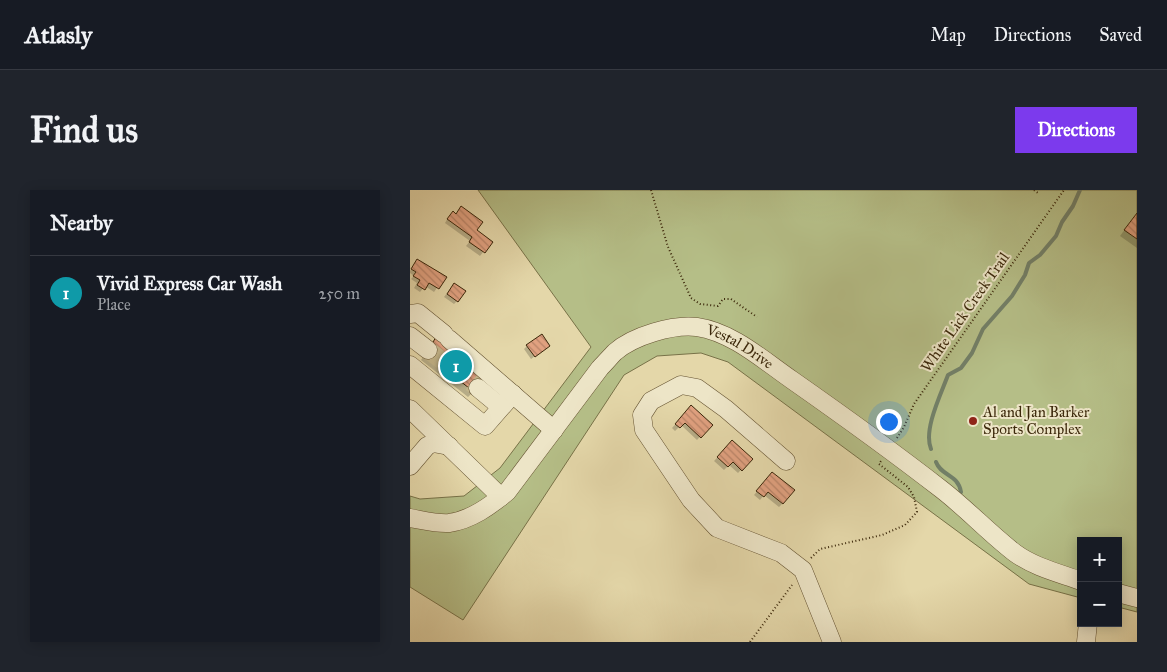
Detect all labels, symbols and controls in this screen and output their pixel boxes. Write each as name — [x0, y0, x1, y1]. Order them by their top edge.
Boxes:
text: Atlasly — [25, 20, 92, 50]
text: Map — [930, 24, 966, 46]
text: Directions — [994, 24, 1071, 46]
text: Saved — [1099, 24, 1142, 46]
button: Directions — [1015, 107, 1137, 153]
text: Find us — [30, 109, 138, 152]
text: Nearby — [50, 210, 113, 236]
street label: White Lick Creek Trail — [917, 248, 1014, 375]
text: Vivid Express Car Wash — [97, 272, 282, 295]
text: 1 — [63, 284, 69, 303]
text: 250 m — [319, 284, 360, 303]
text: Place — [97, 295, 131, 314]
street label: Vestal Drive — [703, 320, 777, 373]
pin: 1 — [440, 347, 472, 385]
place label: Al and Jan Barker Sports Complex — [982, 403, 1090, 438]
your location — [876, 409, 902, 435]
marker: Al and Jan Barker Sports Complex — [967, 415, 979, 427]
map controls — [1077, 537, 1122, 627]
button: + — [1077, 537, 1122, 582]
button: − — [1077, 582, 1122, 627]

